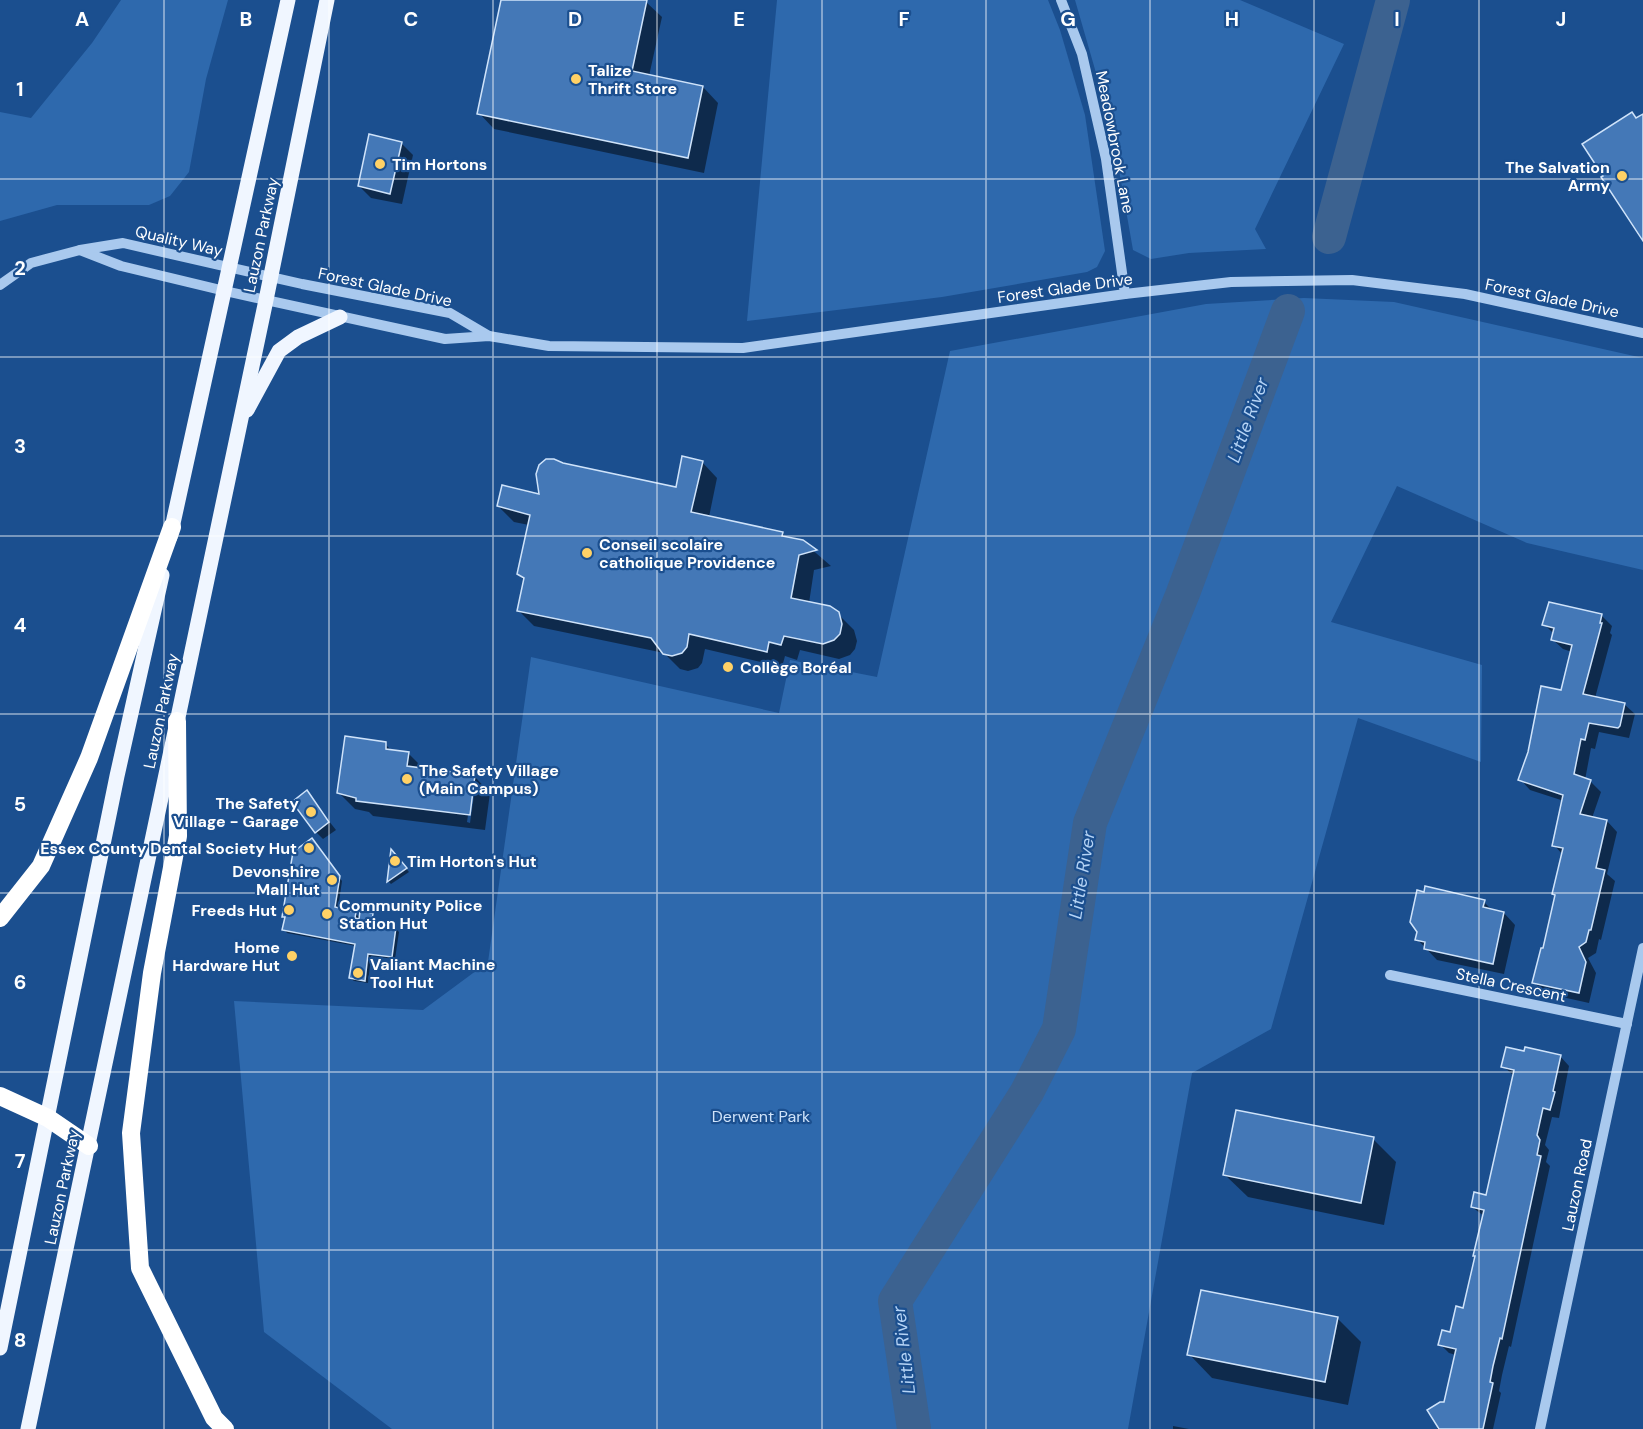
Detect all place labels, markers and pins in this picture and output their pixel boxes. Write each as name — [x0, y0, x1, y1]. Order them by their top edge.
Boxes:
place label: Talize Thrift Store — [588, 60, 677, 99]
marker: Talize Thrift Store — [569, 72, 583, 86]
place label: Tim Hortons — [392, 154, 487, 175]
marker: Tim Hortons — [373, 157, 387, 171]
place label: The Salvation Army — [1505, 157, 1610, 196]
marker: The Salvation Army — [1615, 169, 1629, 183]
place label: Conseil scolaire catholique Providence — [599, 534, 775, 573]
marker: Conseil scolaire catholique Providence — [580, 546, 594, 560]
place label: Collège Boréal — [740, 657, 852, 678]
marker: Collège Boréal — [721, 660, 735, 674]
place label: The Safety Village (Main Campus) — [419, 760, 559, 799]
marker: The Safety Village (Main Campus) — [400, 772, 414, 786]
place label: The Safety Village - Garage — [173, 793, 299, 832]
marker: The Safety Village - Garage — [304, 805, 318, 819]
place label: Essex County Dental Society Hut — [40, 838, 297, 859]
marker: Essex County Dental Society Hut — [302, 841, 316, 855]
place label: Tim Horton's Hut — [407, 851, 537, 872]
marker: Tim Horton's Hut — [388, 854, 402, 868]
place label: Devonshire Mall Hut — [232, 861, 320, 900]
marker: Devonshire Mall Hut — [325, 873, 339, 887]
place label: Community Police Station Hut — [339, 895, 482, 934]
place label: Freeds Hut — [191, 900, 277, 921]
marker: Freeds Hut — [282, 903, 296, 917]
marker: Community Police Station Hut — [320, 907, 334, 921]
place label: Home Hardware Hut — [172, 937, 280, 976]
marker: Home Hardware Hut — [285, 949, 299, 963]
place label: Valiant Machine Tool Hut — [370, 954, 495, 993]
marker: Valiant Machine Tool Hut — [351, 966, 365, 980]

